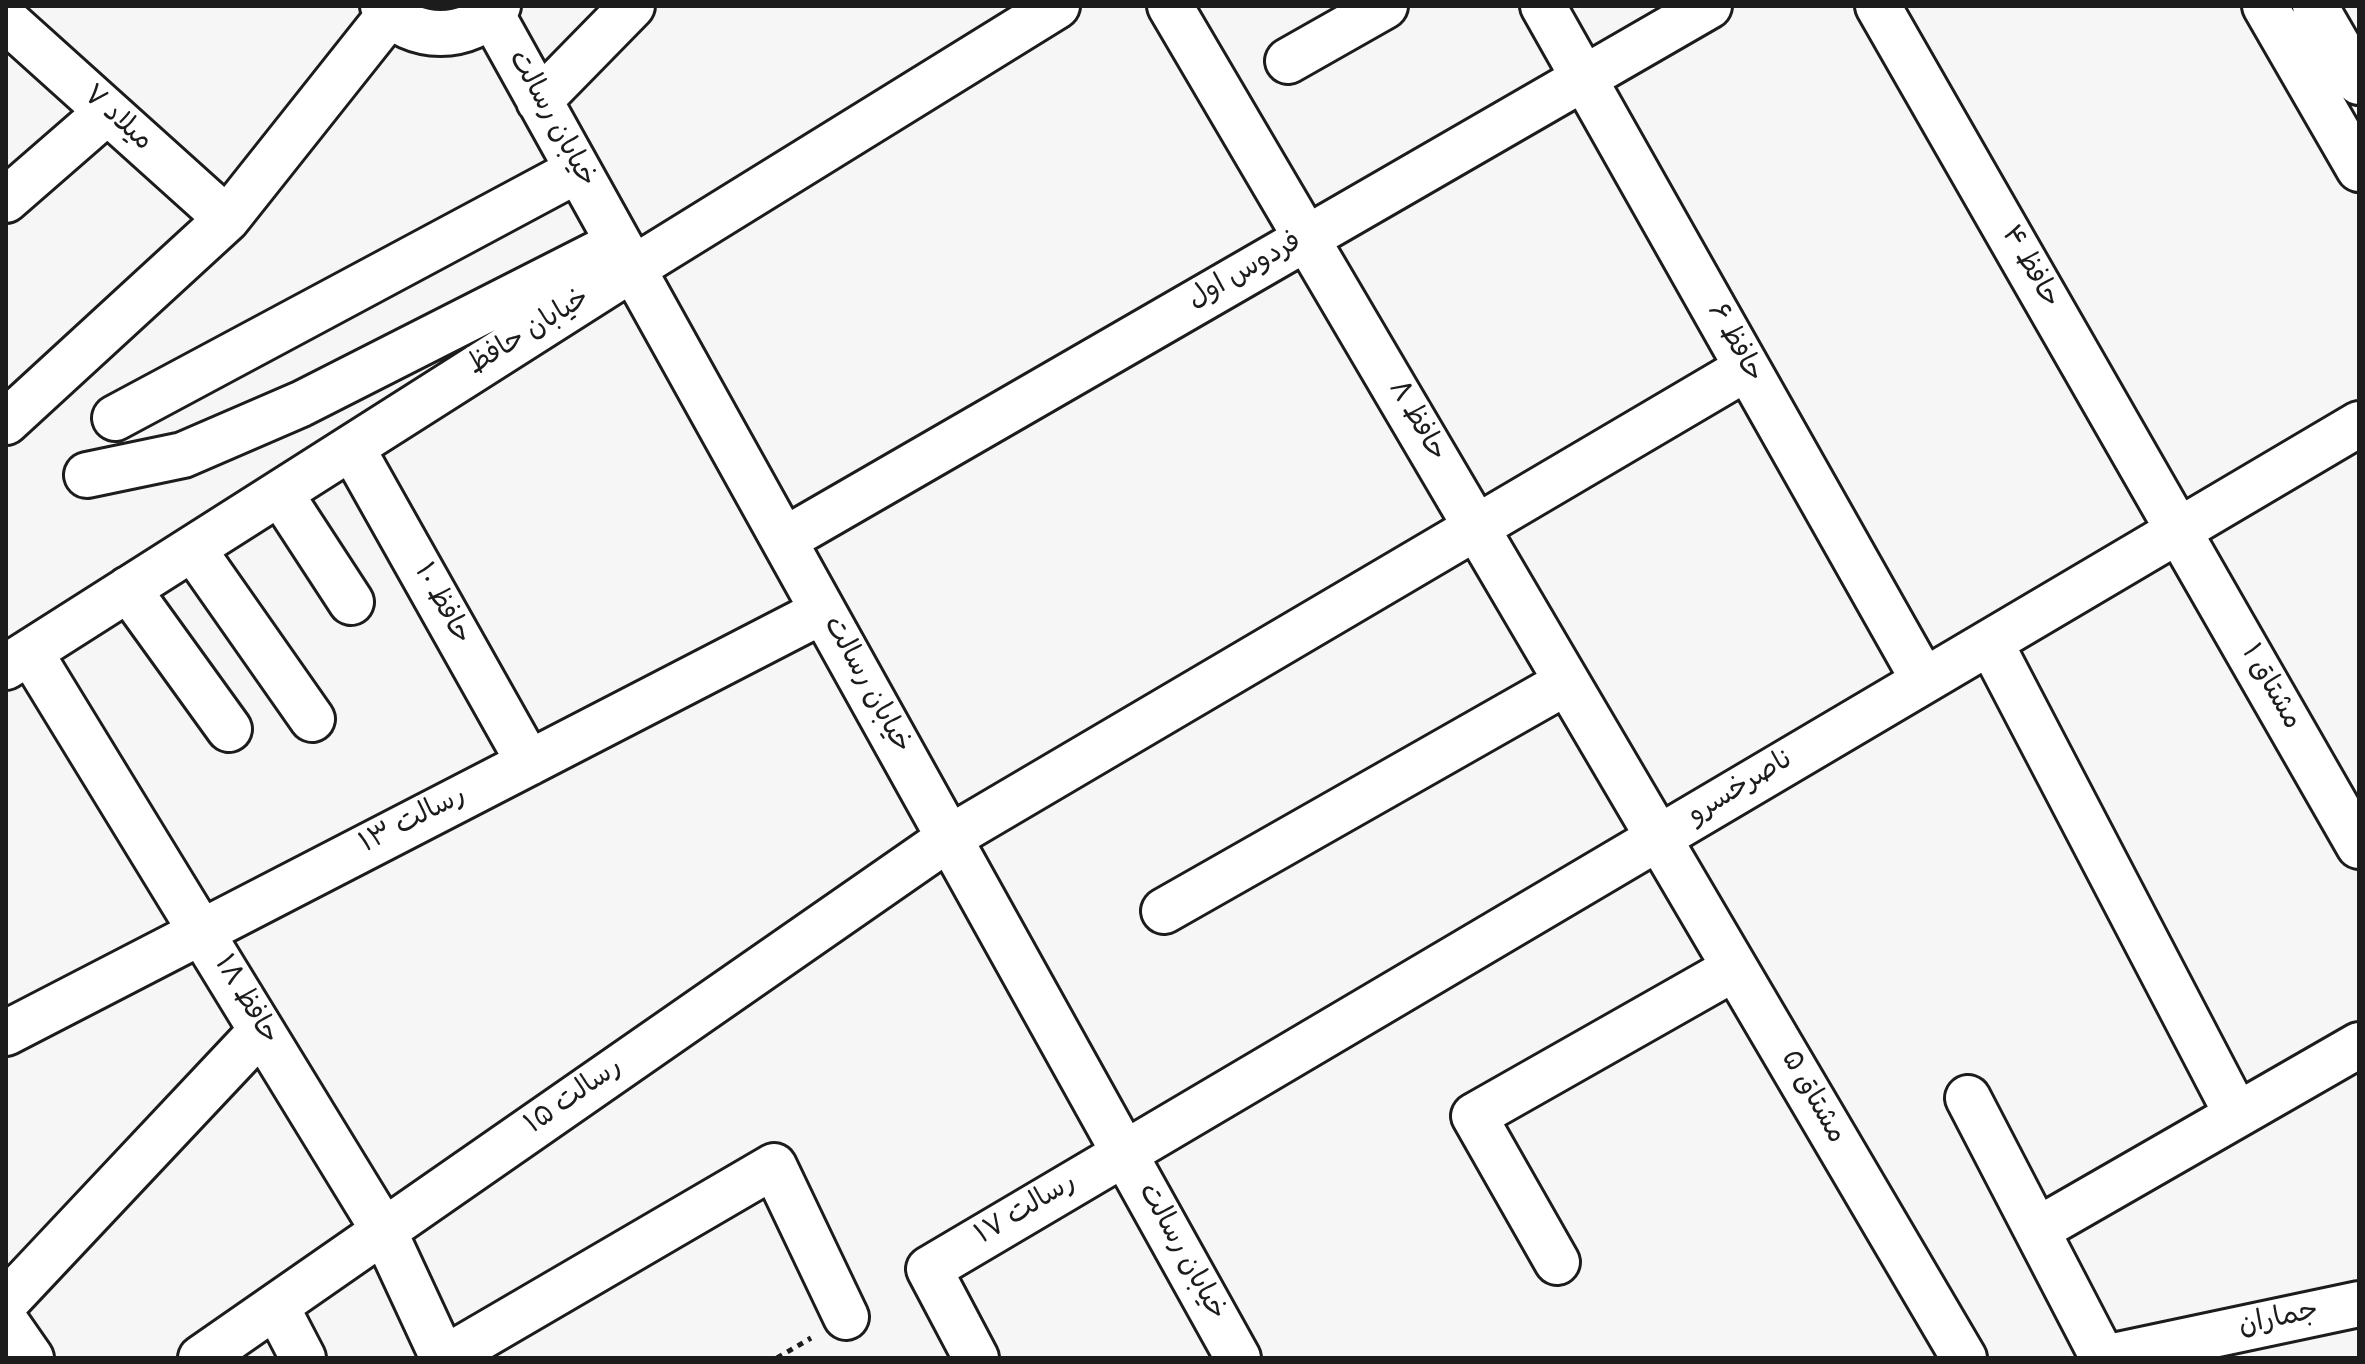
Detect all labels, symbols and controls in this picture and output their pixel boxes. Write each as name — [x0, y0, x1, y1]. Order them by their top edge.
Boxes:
street label: خیابان رسالت — [499, 46, 601, 194]
street label: میلاد ۷ — [74, 80, 158, 160]
street label: حافظ ۴ — [1991, 221, 2065, 315]
street label: فردوس اول — [1183, 227, 1309, 319]
street label: خیابان حافظ — [463, 283, 597, 385]
street label: حافظ ۶ — [1698, 299, 1768, 389]
street label: حافظ ۸ — [1379, 376, 1451, 468]
street label: حافظ ۱۰ — [404, 559, 476, 651]
street label: خیابان رسالت — [814, 612, 916, 760]
street label: مشتاق ۱ — [2231, 639, 2307, 737]
street label: ناصرخسرو — [1683, 744, 1801, 834]
street label: رسالت ۱۳ — [355, 781, 473, 863]
street label: حافظ ۱۸ — [204, 950, 284, 1052]
street label: مشتاق ۵ — [1771, 1046, 1851, 1150]
street label: رسالت ۱۵ — [520, 1052, 630, 1144]
street label: رسالت ۱۷ — [970, 1168, 1084, 1254]
street label: خیابان رسالت — [1129, 1179, 1231, 1327]
street label: جماران — [2236, 1296, 2322, 1346]

